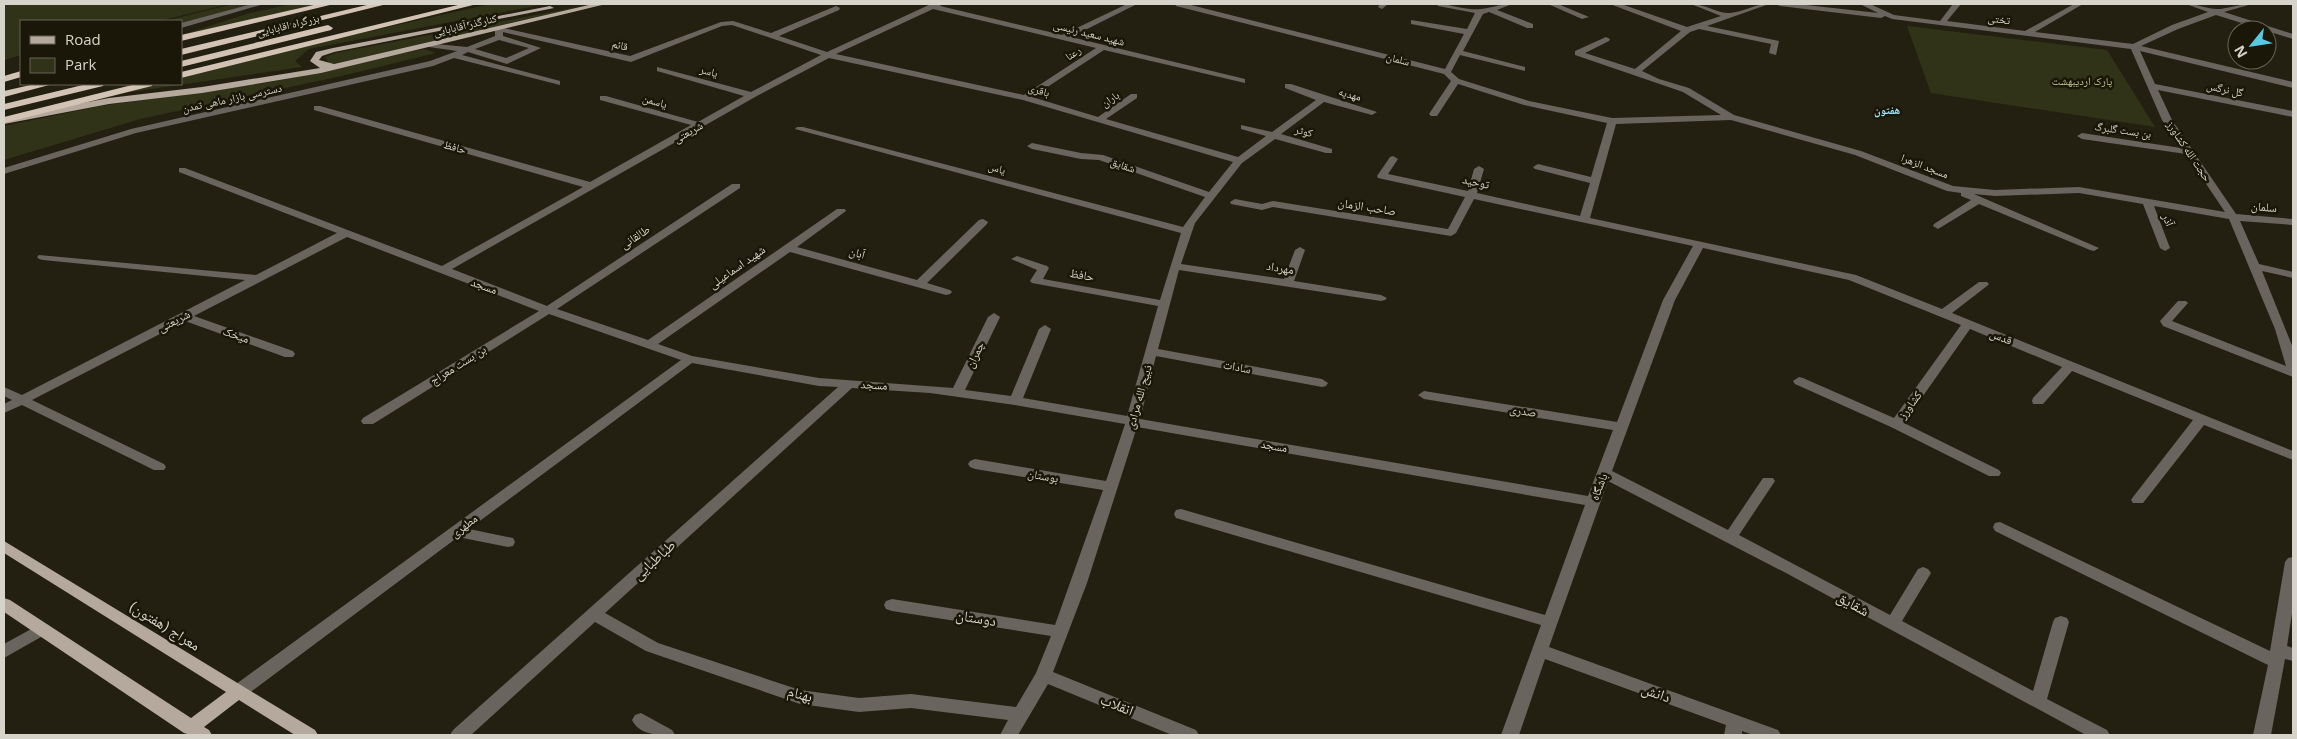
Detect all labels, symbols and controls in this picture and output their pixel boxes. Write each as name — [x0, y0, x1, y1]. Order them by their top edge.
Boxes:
street label: بزرگراه اقابابایی — [255, 10, 321, 39]
street label: کنارگذر آقابابایی — [432, 10, 498, 39]
street label: تختی — [1987, 10, 2012, 27]
street label: شهید سعید رئیسی — [1052, 16, 1127, 49]
legend — [20, 20, 182, 85]
north arrow — [2227, 20, 2277, 70]
text: Road — [65, 29, 101, 49]
street label: قائم — [610, 35, 630, 55]
street label: رعنا — [1062, 42, 1083, 63]
text: N — [2229, 42, 2251, 61]
street label: سلمان — [1385, 48, 1411, 69]
text: Park — [65, 54, 96, 74]
street label: یاسر — [697, 61, 720, 80]
park label: پارک اردیبهشت — [2052, 73, 2112, 88]
street label: گل نرگس — [2205, 77, 2245, 100]
street label: باقری — [1027, 79, 1052, 100]
street label: دسترسی بازار ماهی تمدن — [181, 80, 283, 115]
street label: مهدیه — [1337, 83, 1363, 104]
street label: باران — [1098, 87, 1122, 110]
street label: یاسمن — [641, 90, 670, 111]
district label: هفتون — [1874, 102, 1900, 118]
street label: شریعتی — [670, 117, 705, 146]
street label: حجت الله کشاورز — [2163, 117, 2215, 184]
street label: بن بست گلبرگ — [2094, 118, 2153, 141]
street label: کوثر — [1293, 121, 1315, 140]
street label: حافظ — [442, 136, 468, 157]
street label: مسجد الزهرا — [1899, 150, 1951, 181]
street label: شقایق — [1109, 153, 1137, 176]
street label: یاس — [987, 158, 1008, 177]
street label: توحید — [1461, 170, 1492, 193]
street label: صاحب الزمان — [1337, 194, 1397, 220]
street label: سلمان — [2250, 197, 2278, 216]
street label: آذر — [2158, 210, 2179, 230]
street label: طالقانی — [616, 220, 653, 253]
street label: شهید اسماعیلی — [705, 241, 769, 292]
street label: آبان — [847, 242, 868, 263]
street label: مهرداد — [1265, 257, 1295, 278]
street label: حافظ — [1068, 264, 1096, 285]
street label: مسجد — [469, 273, 500, 298]
street label: شریعتی — [155, 305, 193, 336]
street label: میخک — [221, 322, 252, 347]
street label: قدس — [1987, 324, 2015, 349]
street label: چمران — [961, 338, 988, 371]
street label: بن بست معراج — [426, 341, 489, 389]
street label: سادات — [1222, 355, 1253, 378]
street label: ذبیح الله مرادی — [1121, 363, 1156, 431]
street label: مسجد — [860, 375, 888, 394]
street label: کشاورز — [1893, 387, 1926, 423]
street label: صدری — [1508, 400, 1538, 421]
street label: مسجد — [1259, 435, 1289, 456]
street label: بوستان — [1026, 464, 1060, 487]
street label: باشگاه — [1586, 471, 1611, 503]
street label: مطهری — [447, 510, 481, 541]
street label: طباطبایی — [627, 534, 680, 585]
street label: شقایق — [1833, 586, 1873, 621]
street label: معراج (هفتون) — [126, 596, 205, 656]
street label: دوستان — [954, 604, 998, 631]
street label: دانش — [1639, 678, 1673, 707]
street label: بهنام — [785, 680, 815, 707]
street label: انقلاب — [1098, 688, 1137, 720]

